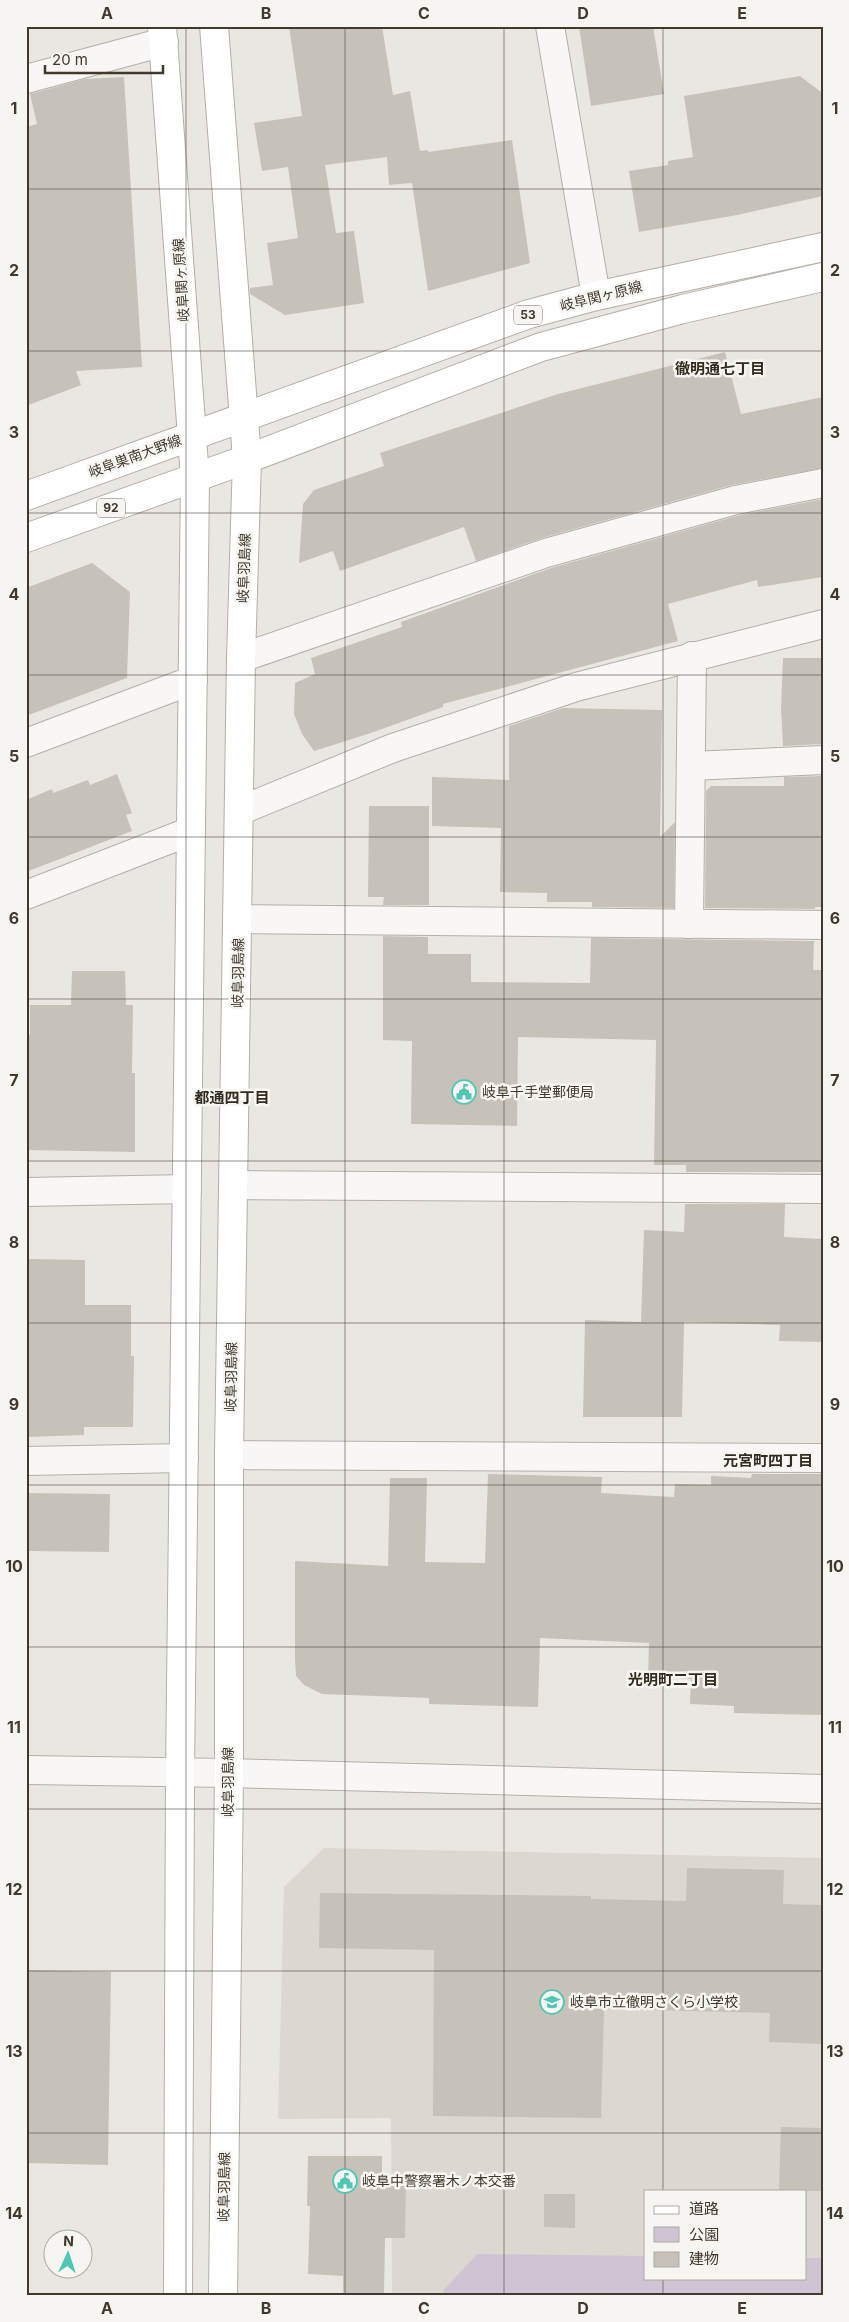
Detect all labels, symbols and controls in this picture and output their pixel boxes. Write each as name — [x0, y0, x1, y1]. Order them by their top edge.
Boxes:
text: A — [101, 3, 113, 23]
text: B — [261, 3, 271, 23]
text: C — [418, 3, 430, 23]
text: D — [577, 3, 589, 23]
text: E — [737, 3, 747, 23]
scale bar — [45, 42, 162, 74]
text: 20 m — [52, 50, 88, 69]
text: 1 — [11, 98, 17, 118]
text: 1 — [832, 98, 838, 118]
street label: 岐阜関ヶ原線 — [169, 238, 192, 323]
text: 2 — [9, 260, 19, 280]
text: 2 — [830, 260, 840, 280]
street label: 岐阜関ヶ原線 — [558, 277, 644, 314]
road number: 53 — [514, 306, 542, 324]
district label: 徹明通七丁目 — [675, 359, 765, 378]
text: 3 — [9, 422, 19, 442]
text: 3 — [830, 422, 840, 442]
street label: 岐阜巣南大野線 — [86, 431, 184, 480]
road number: 92 — [97, 498, 125, 518]
street label: 岐阜羽島線 — [234, 533, 253, 603]
text: 4 — [9, 584, 20, 604]
text: 4 — [830, 584, 841, 604]
text: 5 — [9, 746, 19, 766]
text: 5 — [830, 746, 840, 766]
text: 6 — [9, 908, 19, 928]
text: 6 — [830, 908, 840, 928]
street label: 岐阜羽島線 — [228, 938, 247, 1008]
text: 7 — [9, 1070, 19, 1090]
text: 7 — [830, 1070, 840, 1090]
public building icon: 岐阜千手堂郵便局 — [451, 1079, 477, 1105]
place label: 岐阜千手堂郵便局 — [482, 1083, 594, 1100]
district label: 都通四丁目 — [194, 1088, 270, 1107]
text: 8 — [9, 1232, 19, 1252]
text: 8 — [830, 1232, 840, 1252]
street label: 岐阜羽島線 — [221, 1342, 240, 1412]
text: 9 — [9, 1394, 19, 1414]
text: 9 — [830, 1394, 840, 1414]
district label: 元宮町四丁目 — [723, 1451, 813, 1470]
text: 10 — [5, 1556, 23, 1576]
text: 10 — [826, 1556, 844, 1576]
district label: 光明町二丁目 — [628, 1670, 718, 1689]
text: 11 — [7, 1717, 21, 1737]
text: 11 — [828, 1717, 842, 1737]
street label: 岐阜羽島線 — [219, 1747, 236, 1817]
text: 12 — [6, 1879, 22, 1899]
text: 12 — [827, 1879, 843, 1899]
school or university icon: 岐阜市立徹明さくら小学校 — [539, 1989, 565, 2015]
place label: 岐阜市立徹明さくら小学校 — [570, 1993, 738, 2010]
text: 13 — [5, 2041, 23, 2061]
text: 13 — [826, 2041, 844, 2061]
street label: 岐阜羽島線 — [214, 2152, 233, 2222]
public building icon: 岐阜中警察署木ノ本交番 — [332, 2168, 358, 2194]
place label: 岐阜中警察署木ノ本交番 — [362, 2172, 516, 2189]
legend — [644, 2190, 806, 2280]
text: 道路 — [689, 2199, 719, 2218]
text: 14 — [5, 2203, 23, 2223]
text: 14 — [826, 2203, 844, 2223]
text: 公園 — [689, 2225, 719, 2244]
north arrow — [42, 2230, 92, 2280]
text: N — [63, 2232, 74, 2249]
text: 建物 — [689, 2249, 719, 2268]
text: A — [101, 2298, 113, 2318]
text: B — [261, 2298, 271, 2318]
text: C — [418, 2298, 430, 2318]
text: D — [577, 2298, 589, 2318]
text: E — [737, 2298, 747, 2318]

